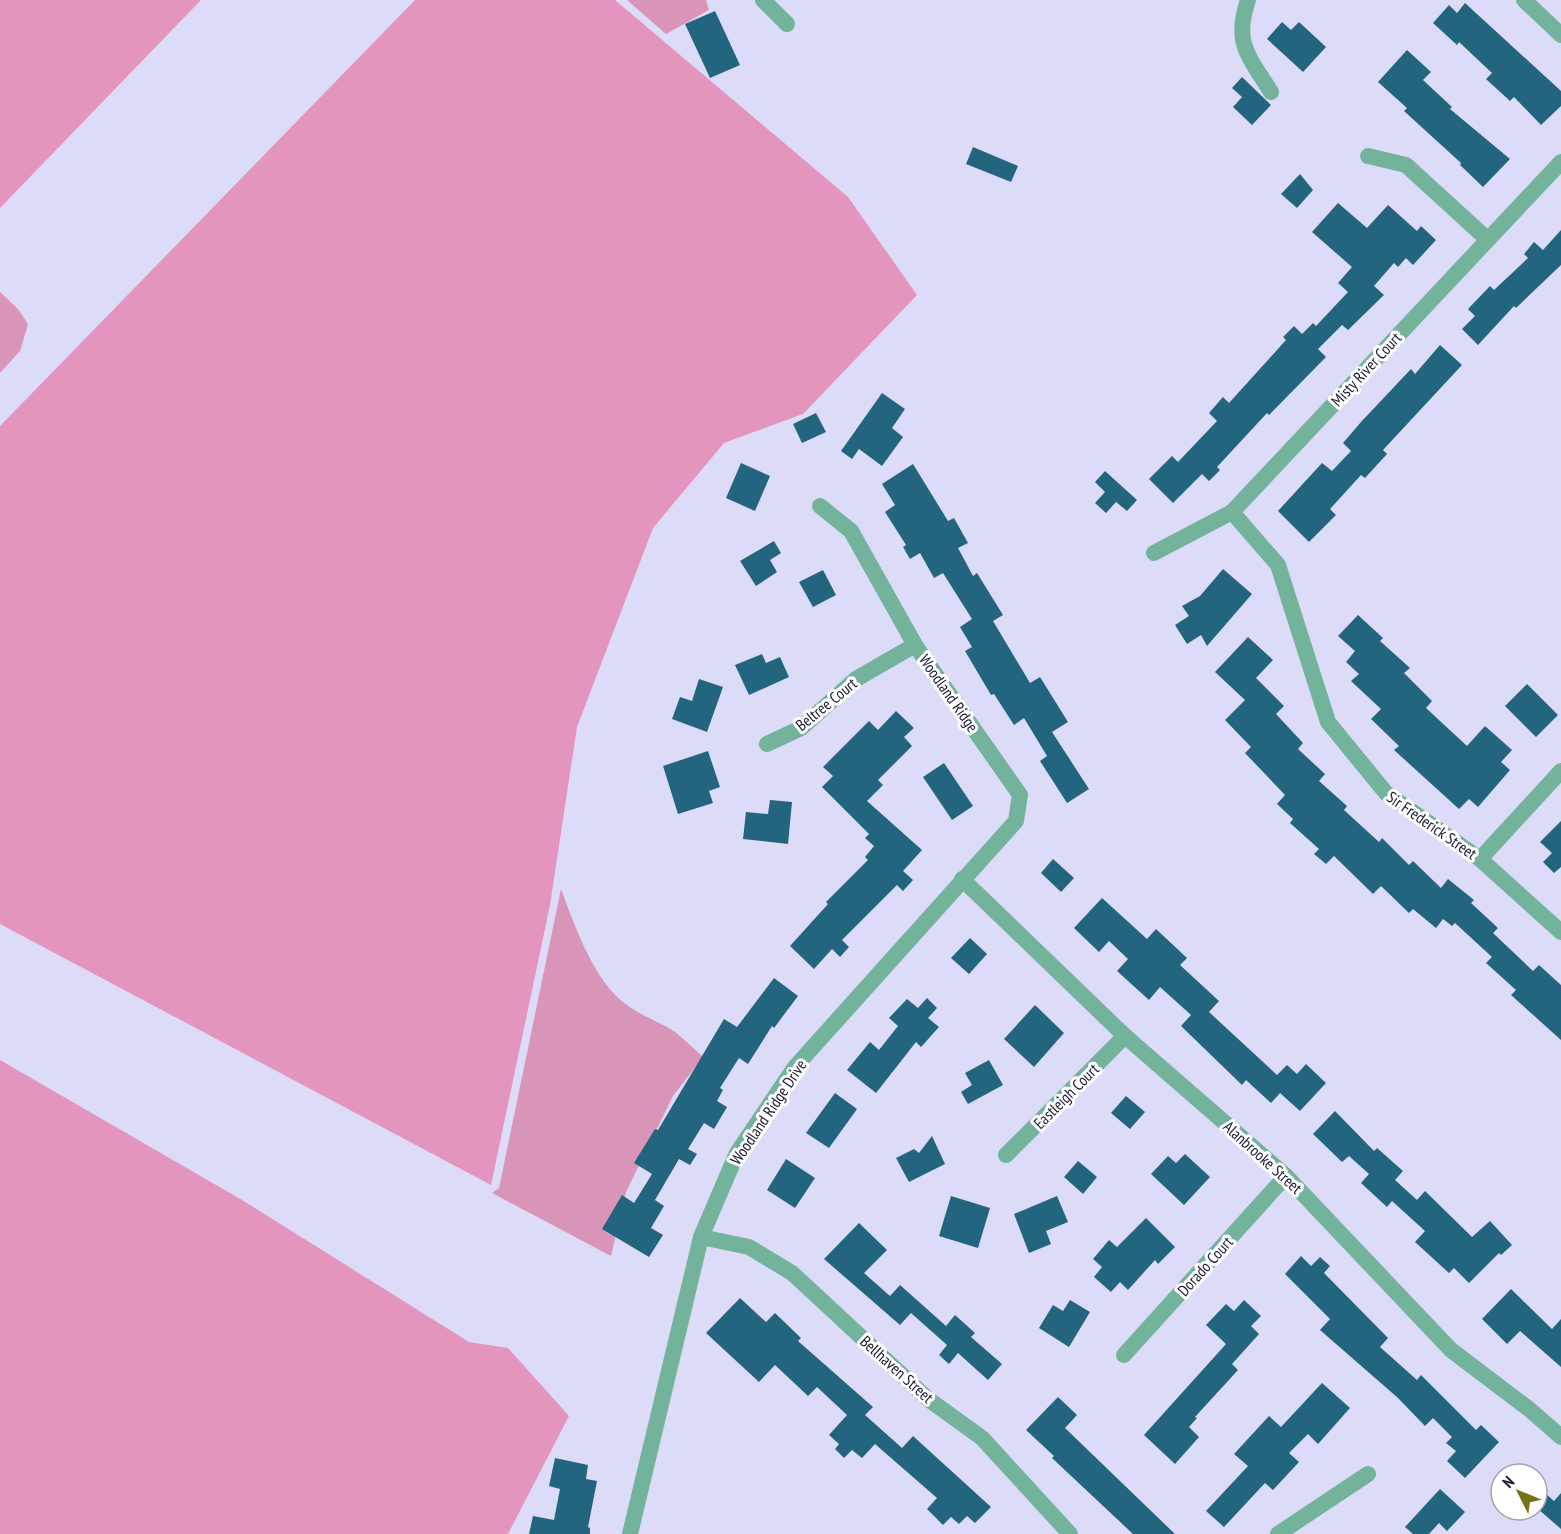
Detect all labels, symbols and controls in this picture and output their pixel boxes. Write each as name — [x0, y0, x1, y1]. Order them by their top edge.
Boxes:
street label: Misty River Court — [1327, 327, 1406, 410]
street label: Woodland Ridge — [915, 650, 983, 736]
street label: Beltree Court — [791, 673, 861, 735]
street label: Sir Frederick Street — [1383, 787, 1481, 864]
street label: Woodland Ridge Drive — [725, 1056, 811, 1168]
street label: Eastleigh Court — [1029, 1059, 1103, 1133]
street label: Alanbrooke Street — [1220, 1116, 1307, 1198]
street label: Dorado Court — [1173, 1232, 1237, 1300]
street label: Bellhaven Street — [856, 1331, 938, 1407]
north arrow — [1489, 1462, 1549, 1522]
text: N — [1498, 1472, 1518, 1492]

